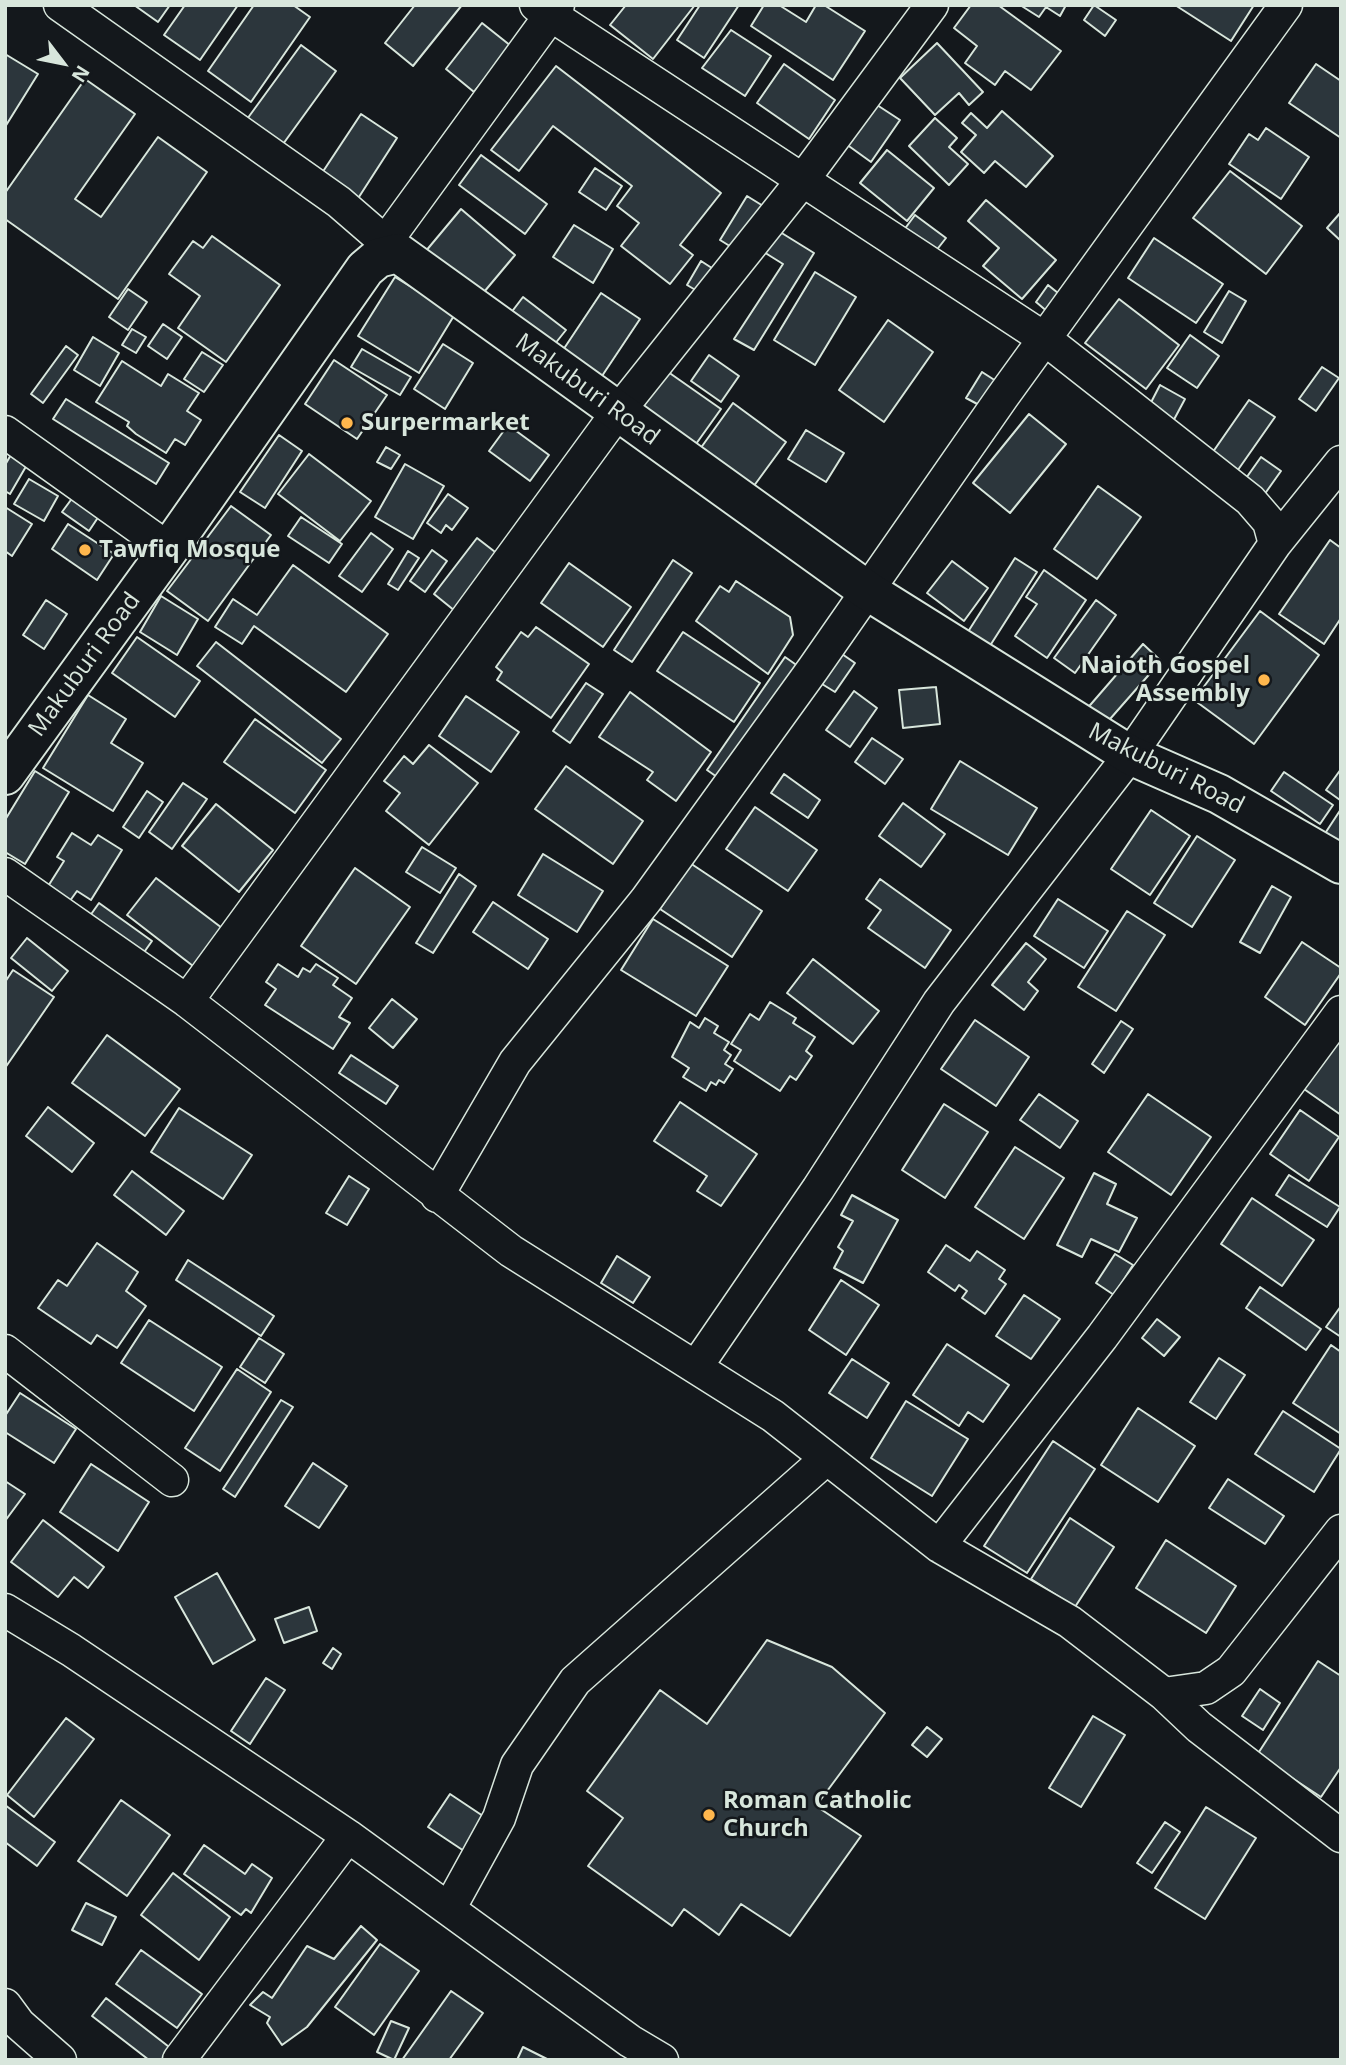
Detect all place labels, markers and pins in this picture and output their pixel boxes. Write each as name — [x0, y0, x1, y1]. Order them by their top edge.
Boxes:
place label: Surpermarket — [361, 409, 530, 437]
marker: Surpermarket — [339, 415, 355, 431]
place label: Tawfiq Mosque — [99, 536, 281, 564]
marker: Tawfiq Mosque — [77, 542, 93, 558]
place label: Naioth Gospel Assembly — [1081, 652, 1250, 708]
marker: Naioth Gospel Assembly — [1256, 672, 1272, 688]
place label: Roman Catholic Church — [723, 1787, 912, 1843]
marker: Roman Catholic Church — [701, 1807, 717, 1823]

